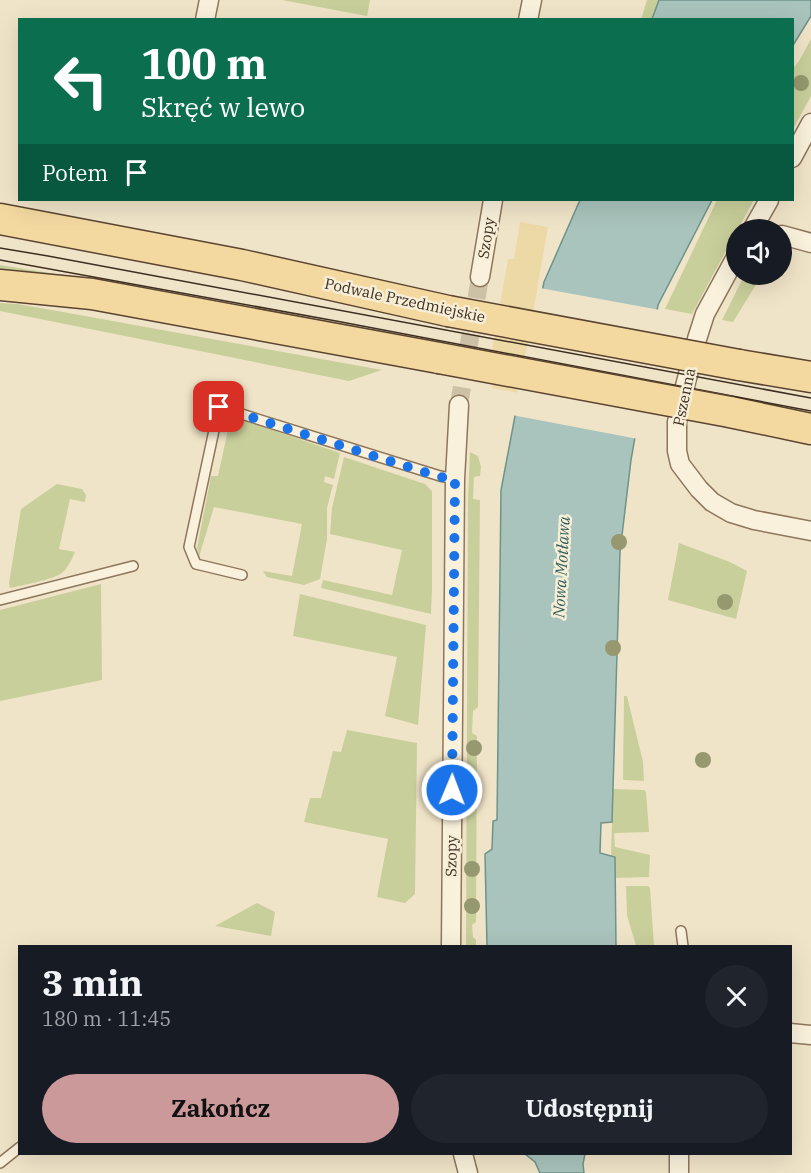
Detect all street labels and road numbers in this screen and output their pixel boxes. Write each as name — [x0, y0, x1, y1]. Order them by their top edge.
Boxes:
street label: Szopy — [473, 216, 499, 260]
street label: Podwale Przedmiejskie — [323, 274, 487, 326]
street label: Pszenna — [669, 366, 699, 428]
street label: Szopy — [441, 835, 461, 877]

